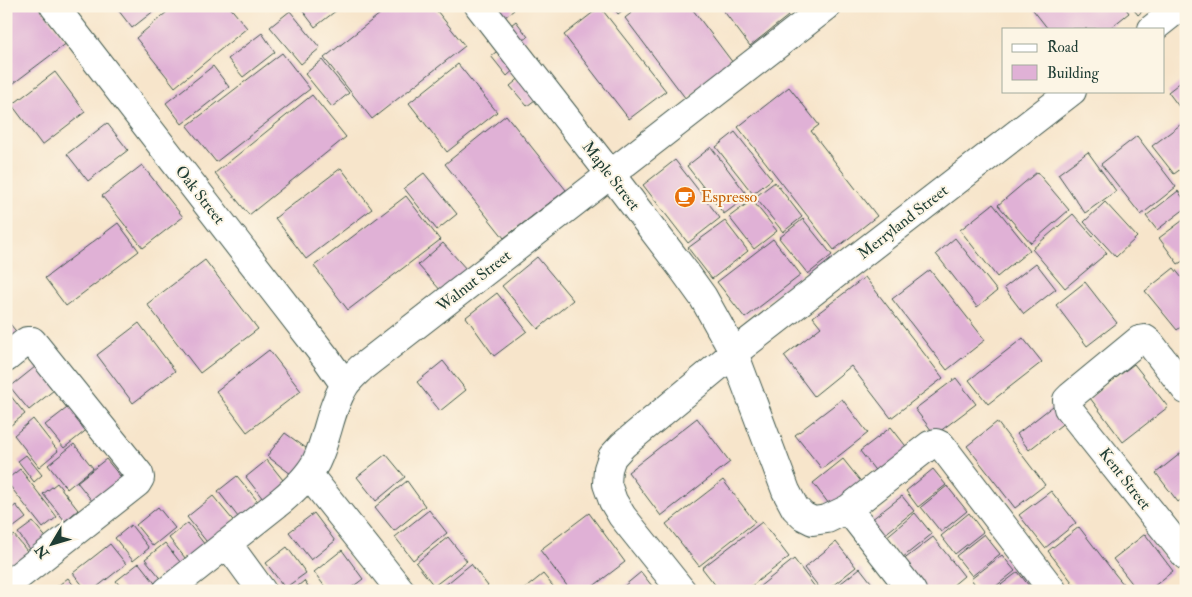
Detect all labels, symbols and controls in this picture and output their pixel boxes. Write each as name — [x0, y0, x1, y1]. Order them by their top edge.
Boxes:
legend — [1002, 28, 1164, 92]
text: Road — [1047, 38, 1079, 57]
text: Building — [1047, 64, 1099, 83]
street label: Maple Street — [577, 137, 644, 215]
street label: Oak Street — [171, 162, 229, 228]
street label: Merryland Street — [854, 180, 952, 264]
cafe icon: Espresso — [673, 185, 697, 209]
place label: Espresso — [701, 187, 758, 208]
street label: Walnut Street — [432, 246, 515, 317]
street label: Kent Street — [1095, 444, 1155, 514]
north arrow — [28, 520, 78, 570]
text: N — [31, 541, 53, 563]

